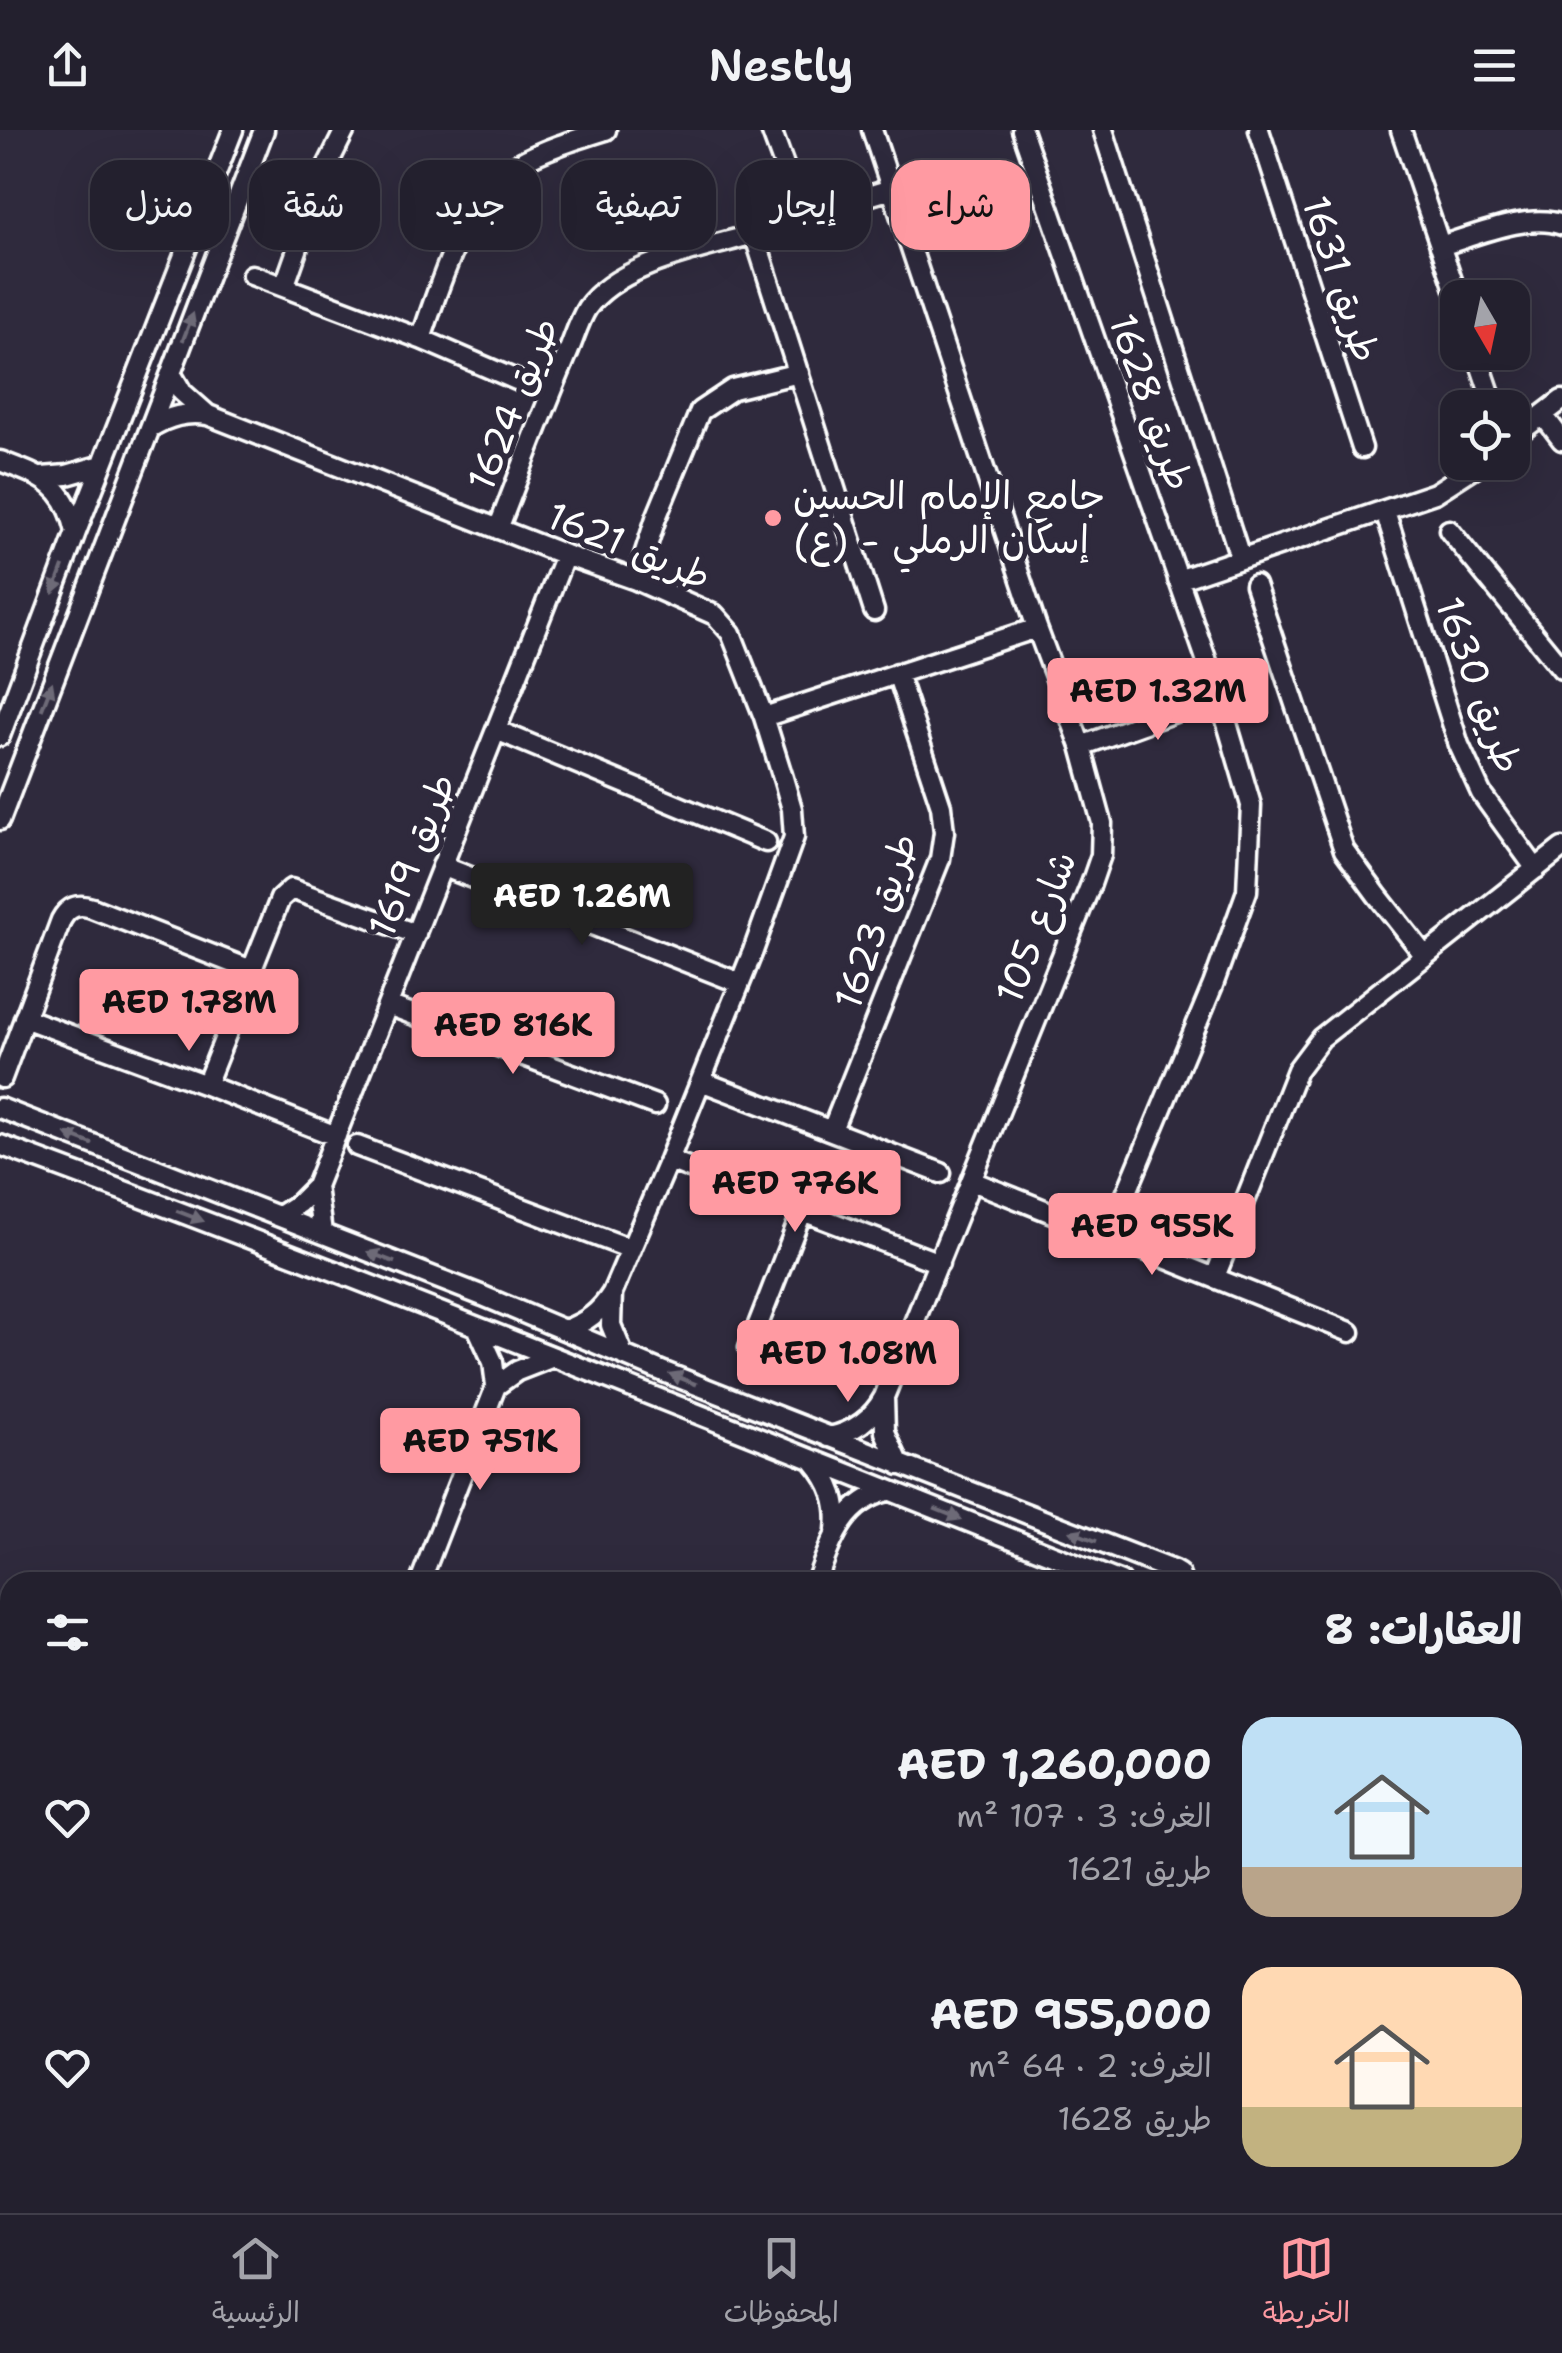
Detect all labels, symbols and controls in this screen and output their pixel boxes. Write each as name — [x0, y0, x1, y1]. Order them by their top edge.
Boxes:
text: Nestly — [708, 35, 854, 95]
icon: share — [40, 38, 95, 93]
icon: menu — [1467, 38, 1522, 93]
chip: منزل — [90, 160, 229, 250]
chip: شقة — [249, 160, 380, 250]
chip: جديد — [400, 160, 541, 250]
chip: تصفية — [561, 160, 716, 250]
chip: إيجار — [736, 160, 871, 250]
chip: شراء — [891, 160, 1030, 250]
street label: طريق 1631 — [1291, 189, 1392, 369]
north arrow — [1440, 280, 1530, 370]
map controls — [1440, 280, 1530, 480]
street label: طريق 1628 — [1097, 307, 1205, 497]
street label: طريق 1624 — [455, 310, 570, 498]
one-way arrow — [181, 311, 196, 341]
button: locate — [1440, 390, 1530, 480]
place label: جامع الإمام الحسين (ع) - إسكان الرملي — [793, 470, 1105, 573]
street label: طريق 1621 — [540, 490, 719, 601]
marker: جامع الإمام الحسين (ع) - إسكان الرملي — [762, 507, 784, 529]
one-way arrow — [50, 565, 66, 595]
street label: طريق 1630 — [1424, 590, 1535, 780]
pin: AED 1.32M — [1044, 658, 1272, 743]
text: AED 1.32M — [1069, 669, 1247, 712]
one-way arrow — [40, 680, 56, 710]
street label: طريق 1619 — [356, 765, 467, 944]
street label: طريق 1623 — [822, 826, 929, 1016]
street label: شارع 105 — [983, 843, 1090, 1011]
pin: AED 1.26M — [468, 863, 696, 948]
text: AED 1.26M — [493, 874, 671, 917]
pin: AED 1.78M — [75, 969, 303, 1054]
text: AED 1.78M — [101, 980, 277, 1023]
pin: AED 816K — [410, 992, 616, 1077]
text: AED 816K — [434, 1003, 592, 1046]
one-way arrow — [63, 1130, 93, 1146]
pin: AED 776K — [692, 1150, 898, 1235]
text: AED 776K — [712, 1161, 878, 1204]
pin: AED 955K — [1049, 1193, 1255, 1278]
text: AED 955K — [1071, 1204, 1234, 1247]
one-way arrow — [175, 1209, 205, 1224]
one-way arrow — [366, 1248, 396, 1264]
pin: AED 1.08M — [734, 1320, 962, 1405]
text: AED 1.08M — [759, 1331, 937, 1374]
one-way arrow — [667, 1370, 697, 1386]
pin: AED 751K — [377, 1408, 583, 1493]
text: AED 751K — [402, 1419, 558, 1462]
one-way arrow — [933, 1507, 963, 1523]
one-way arrow — [1068, 1527, 1098, 1543]
text: العقارات: 8 — [1324, 1601, 1522, 1657]
icon: filters — [40, 1605, 95, 1660]
text: AED 1,260,000 — [897, 1736, 1212, 1792]
icon: home — [1322, 1757, 1442, 1877]
icon: heart — [40, 1790, 95, 1845]
text: الغرف: 3 · 107 m² — [956, 1794, 1212, 1837]
text: طريق 1621 — [1067, 1847, 1212, 1890]
text: AED 955,000 — [930, 1986, 1212, 2042]
icon: home — [1322, 2007, 1442, 2127]
icon: heart — [40, 2040, 95, 2095]
text: الغرف: 2 · 64 m² — [968, 2044, 1212, 2087]
text: طريق 1628 — [1057, 2097, 1212, 2140]
tab: الرئيسية — [212, 2231, 300, 2337]
tab: المحفوظات — [724, 2231, 839, 2337]
tab: الخريطة — [1263, 2231, 1350, 2337]

